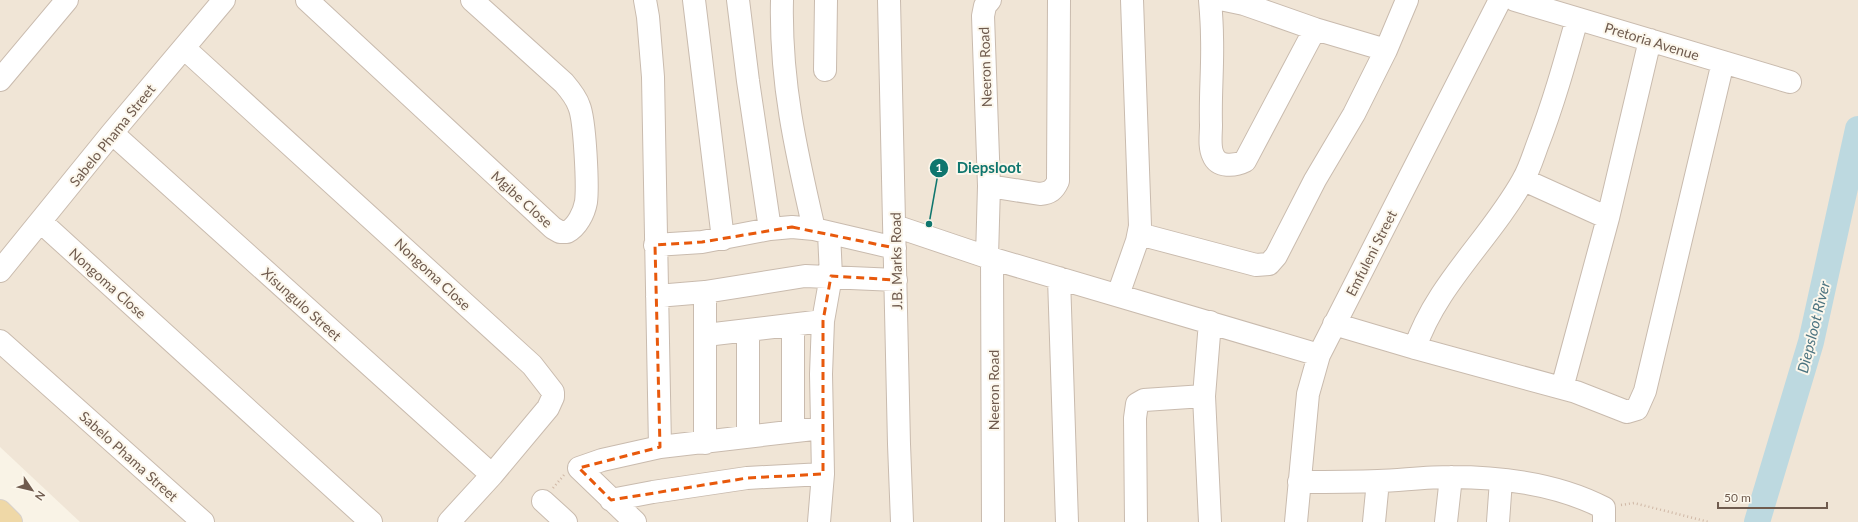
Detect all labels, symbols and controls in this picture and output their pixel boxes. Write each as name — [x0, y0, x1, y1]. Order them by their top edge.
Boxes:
street label: Pretoria Avenue — [1603, 19, 1701, 63]
street label: Neeron Road — [975, 27, 995, 107]
street label: Sabelo Phama Street — [66, 80, 158, 190]
callout: Diepsloot — [929, 154, 1030, 181]
text: Diepsloot — [957, 158, 1022, 176]
text: 1 — [936, 160, 943, 175]
street label: Mgibe Close — [488, 167, 556, 231]
street label: Emfuleni Street — [1342, 207, 1400, 299]
street label: J.B. Marks Road — [887, 212, 905, 310]
street label: Nongoma Close — [392, 235, 474, 313]
street label: Nongoma Close — [66, 244, 150, 322]
street label: Xisungulo Street — [259, 264, 345, 344]
water label: Diepsloot River — [1793, 278, 1833, 375]
street label: Neeron Road — [985, 350, 1002, 430]
street label: Sabelo Phama Street — [76, 407, 182, 505]
north arrow — [12, 470, 52, 510]
scale bar — [1718, 484, 1827, 510]
text: N — [33, 489, 48, 503]
text: 50 m — [1724, 490, 1751, 505]

